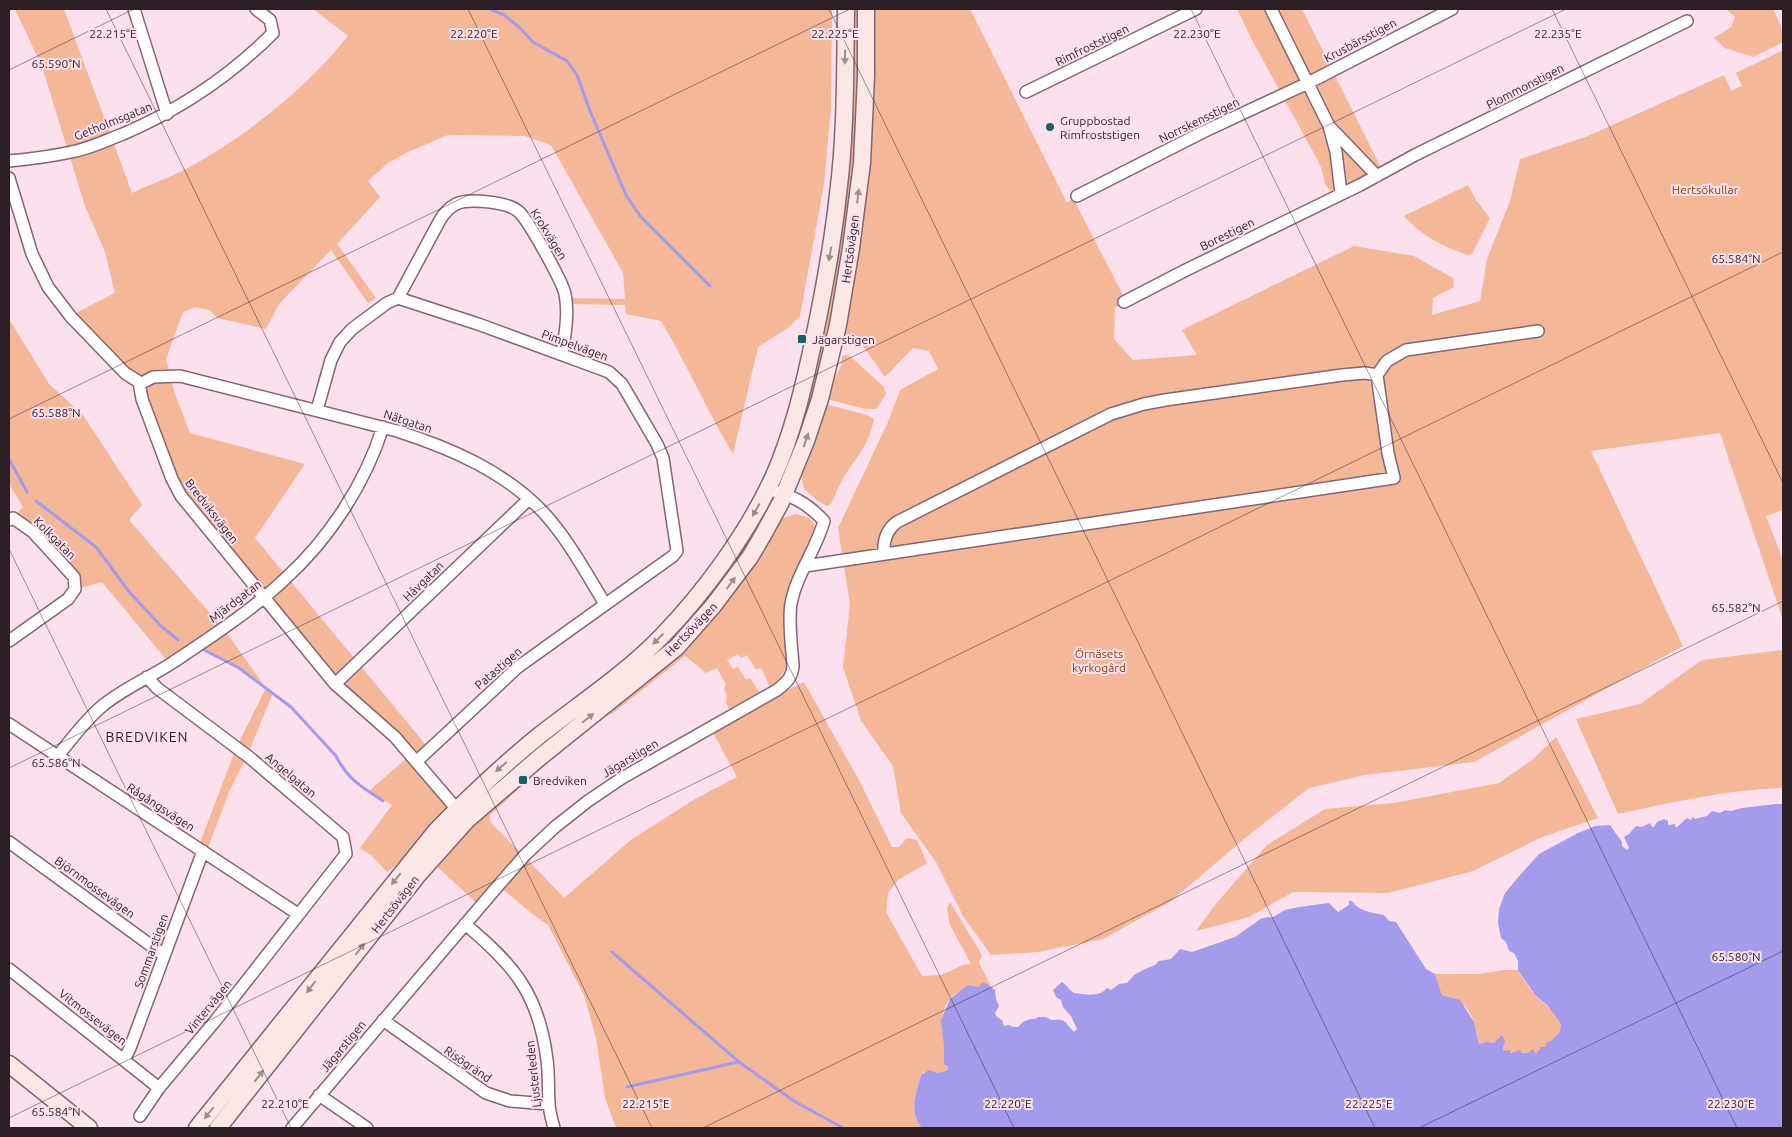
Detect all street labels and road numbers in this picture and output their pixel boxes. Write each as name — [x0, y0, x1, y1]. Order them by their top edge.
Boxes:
street label: Krusbärsstigen — [1322, 15, 1398, 65]
street label: Rimfroststigen — [1053, 22, 1131, 68]
street label: Plommonstigen — [1484, 61, 1566, 111]
street label: Norrskensstigen — [1157, 95, 1241, 145]
street label: Getholmsgatan — [72, 99, 154, 143]
street label: Krokvägen — [528, 206, 570, 262]
street label: Hertsövägen — [839, 214, 861, 284]
street label: Borestigen — [1198, 215, 1256, 253]
street label: Pimpelvägen — [540, 327, 610, 363]
street label: Nätgatan — [382, 407, 434, 435]
street label: Bredviksvägen — [183, 476, 241, 546]
street label: Kolkgatan — [31, 514, 79, 562]
street label: Håvgatan — [400, 559, 446, 603]
street label: Mjärdgatan — [206, 577, 264, 625]
street label: Hertsövägen — [662, 600, 720, 658]
street label: Patastigen — [472, 644, 524, 692]
street label: Jägarstigen — [600, 736, 660, 780]
street label: Angelgatan — [263, 750, 319, 800]
street label: Rågångsvägen — [125, 780, 197, 834]
street label: Björnmossevägen — [52, 854, 138, 920]
street label: Hertsövägen — [369, 873, 421, 935]
street label: Sommarstigen — [132, 912, 170, 990]
street label: Vintervägen — [182, 977, 234, 1037]
street label: Vitmossevägen — [57, 986, 129, 1048]
street label: Jägarstigen — [318, 1018, 368, 1074]
street label: Ljusterleden — [523, 1040, 543, 1108]
street label: Risögränd — [442, 1043, 494, 1085]

